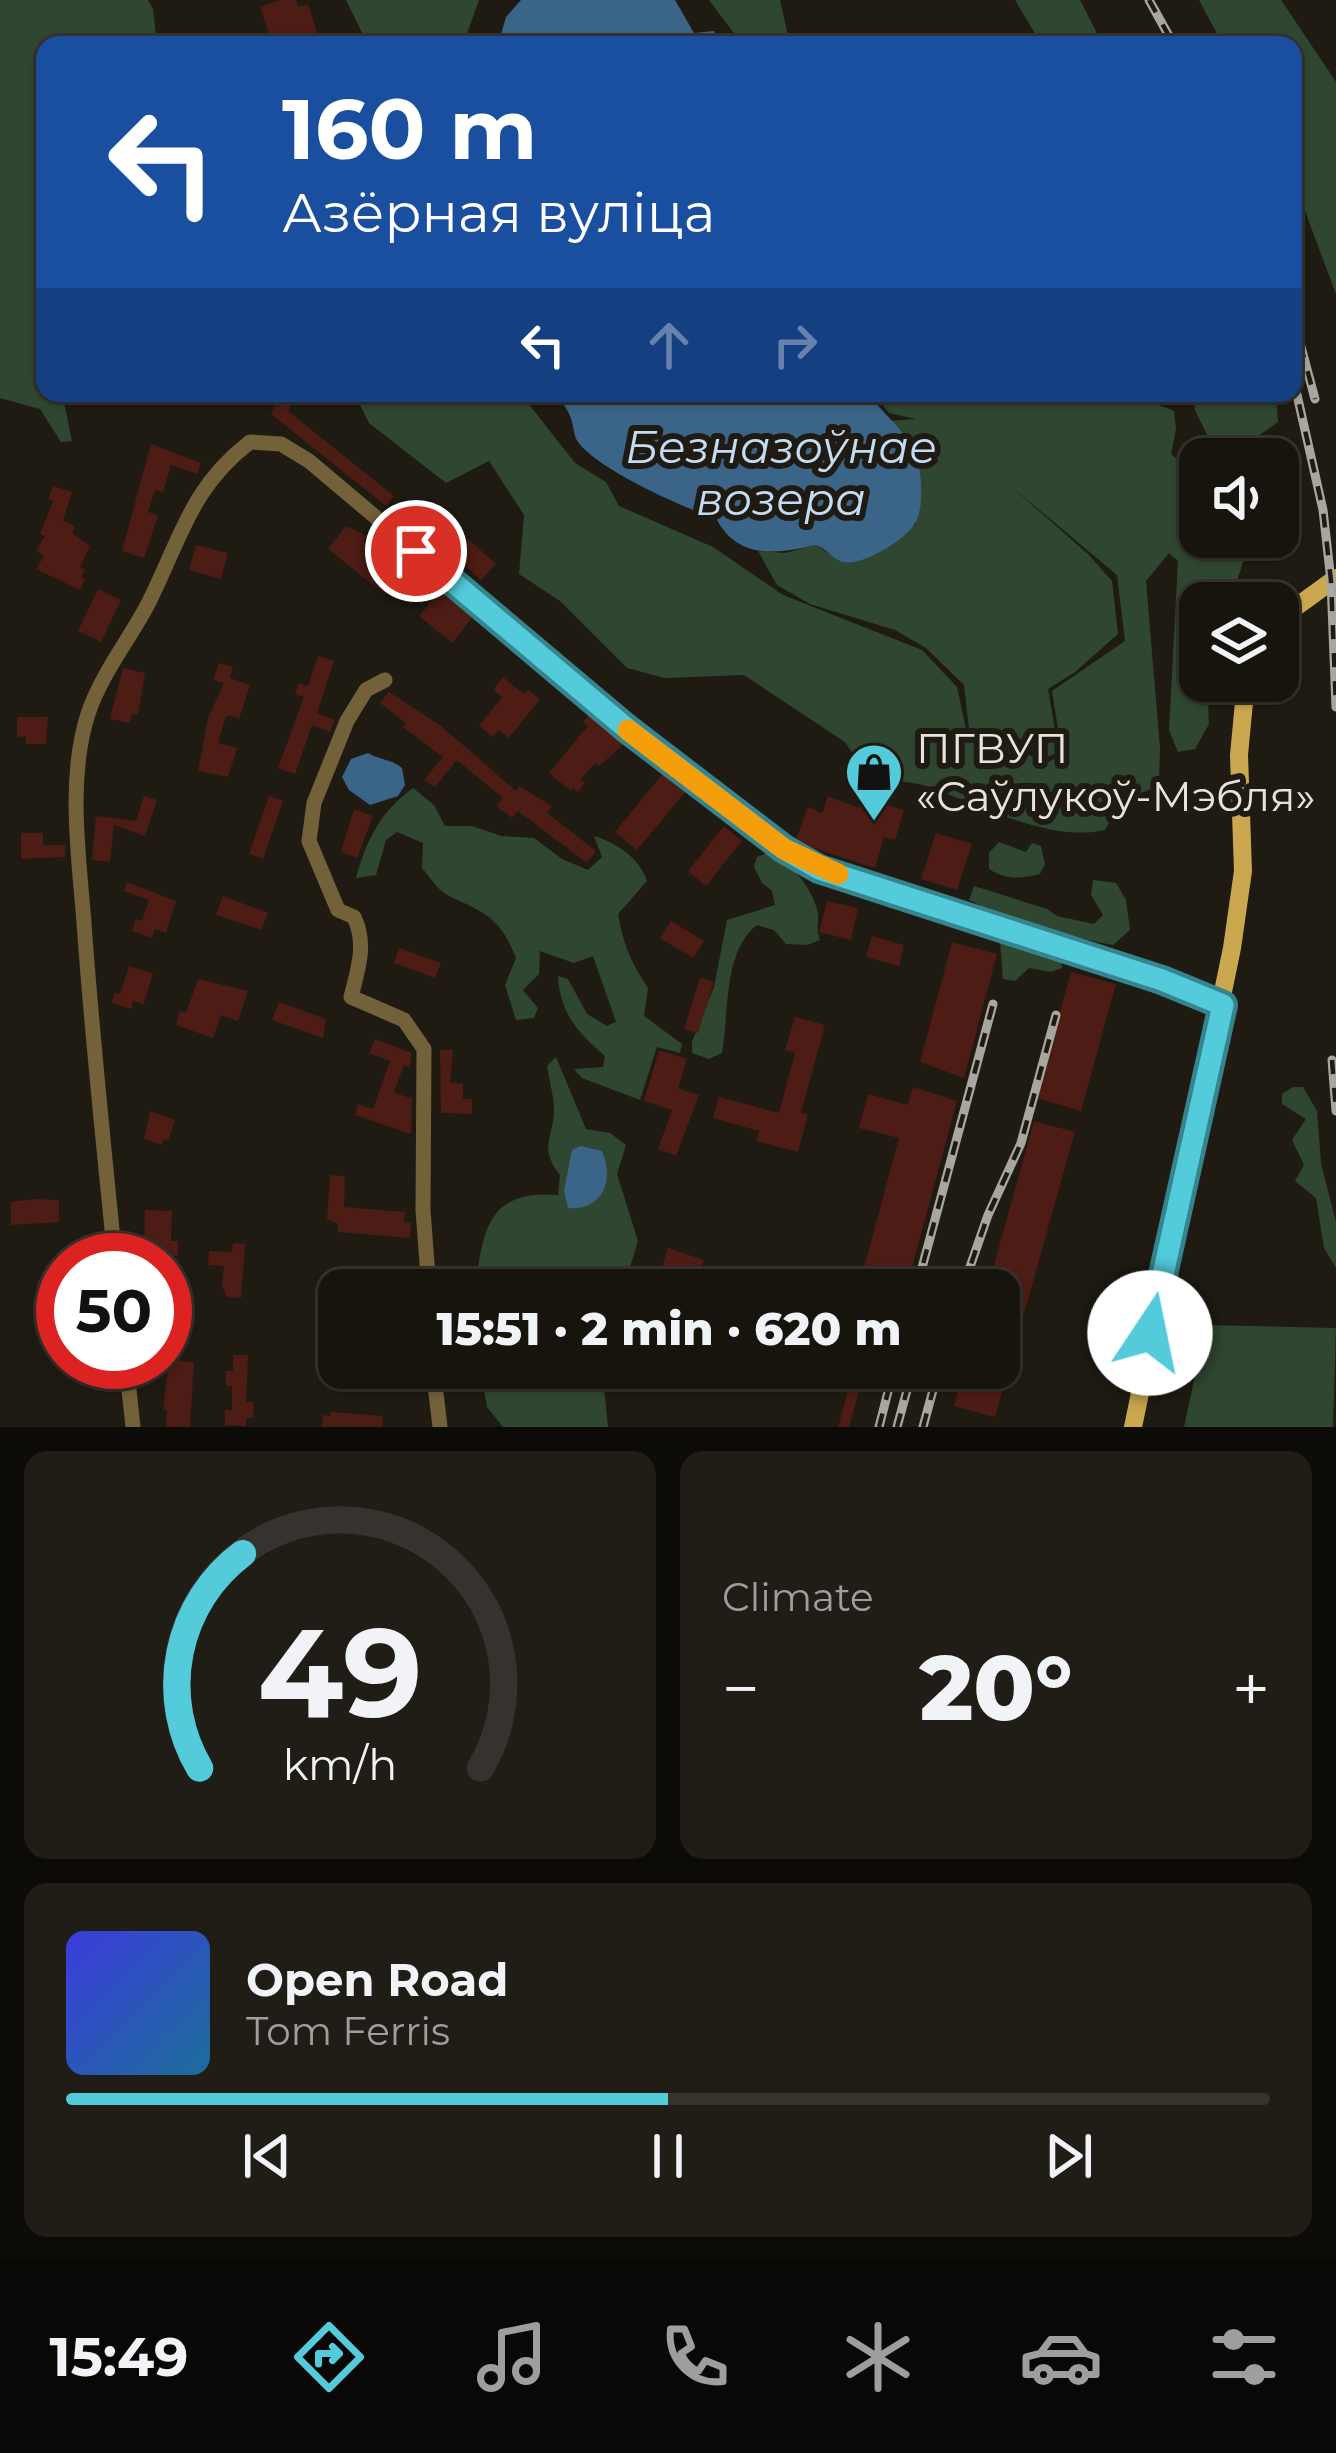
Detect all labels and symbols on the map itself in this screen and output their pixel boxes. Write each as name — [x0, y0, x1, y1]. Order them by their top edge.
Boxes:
water label: Безназоўнае возера — [625, 419, 937, 526]
pin — [365, 500, 467, 602]
place label: ПГВУП «Саўлукоў-Мэбля» — [916, 722, 1315, 822]
shop icon: ПГВУП «Саўлукоў-Мэбля» — [843, 741, 905, 823]
speed limit sign: 50 — [36, 1233, 192, 1389]
position arrow — [1087, 1270, 1213, 1396]

